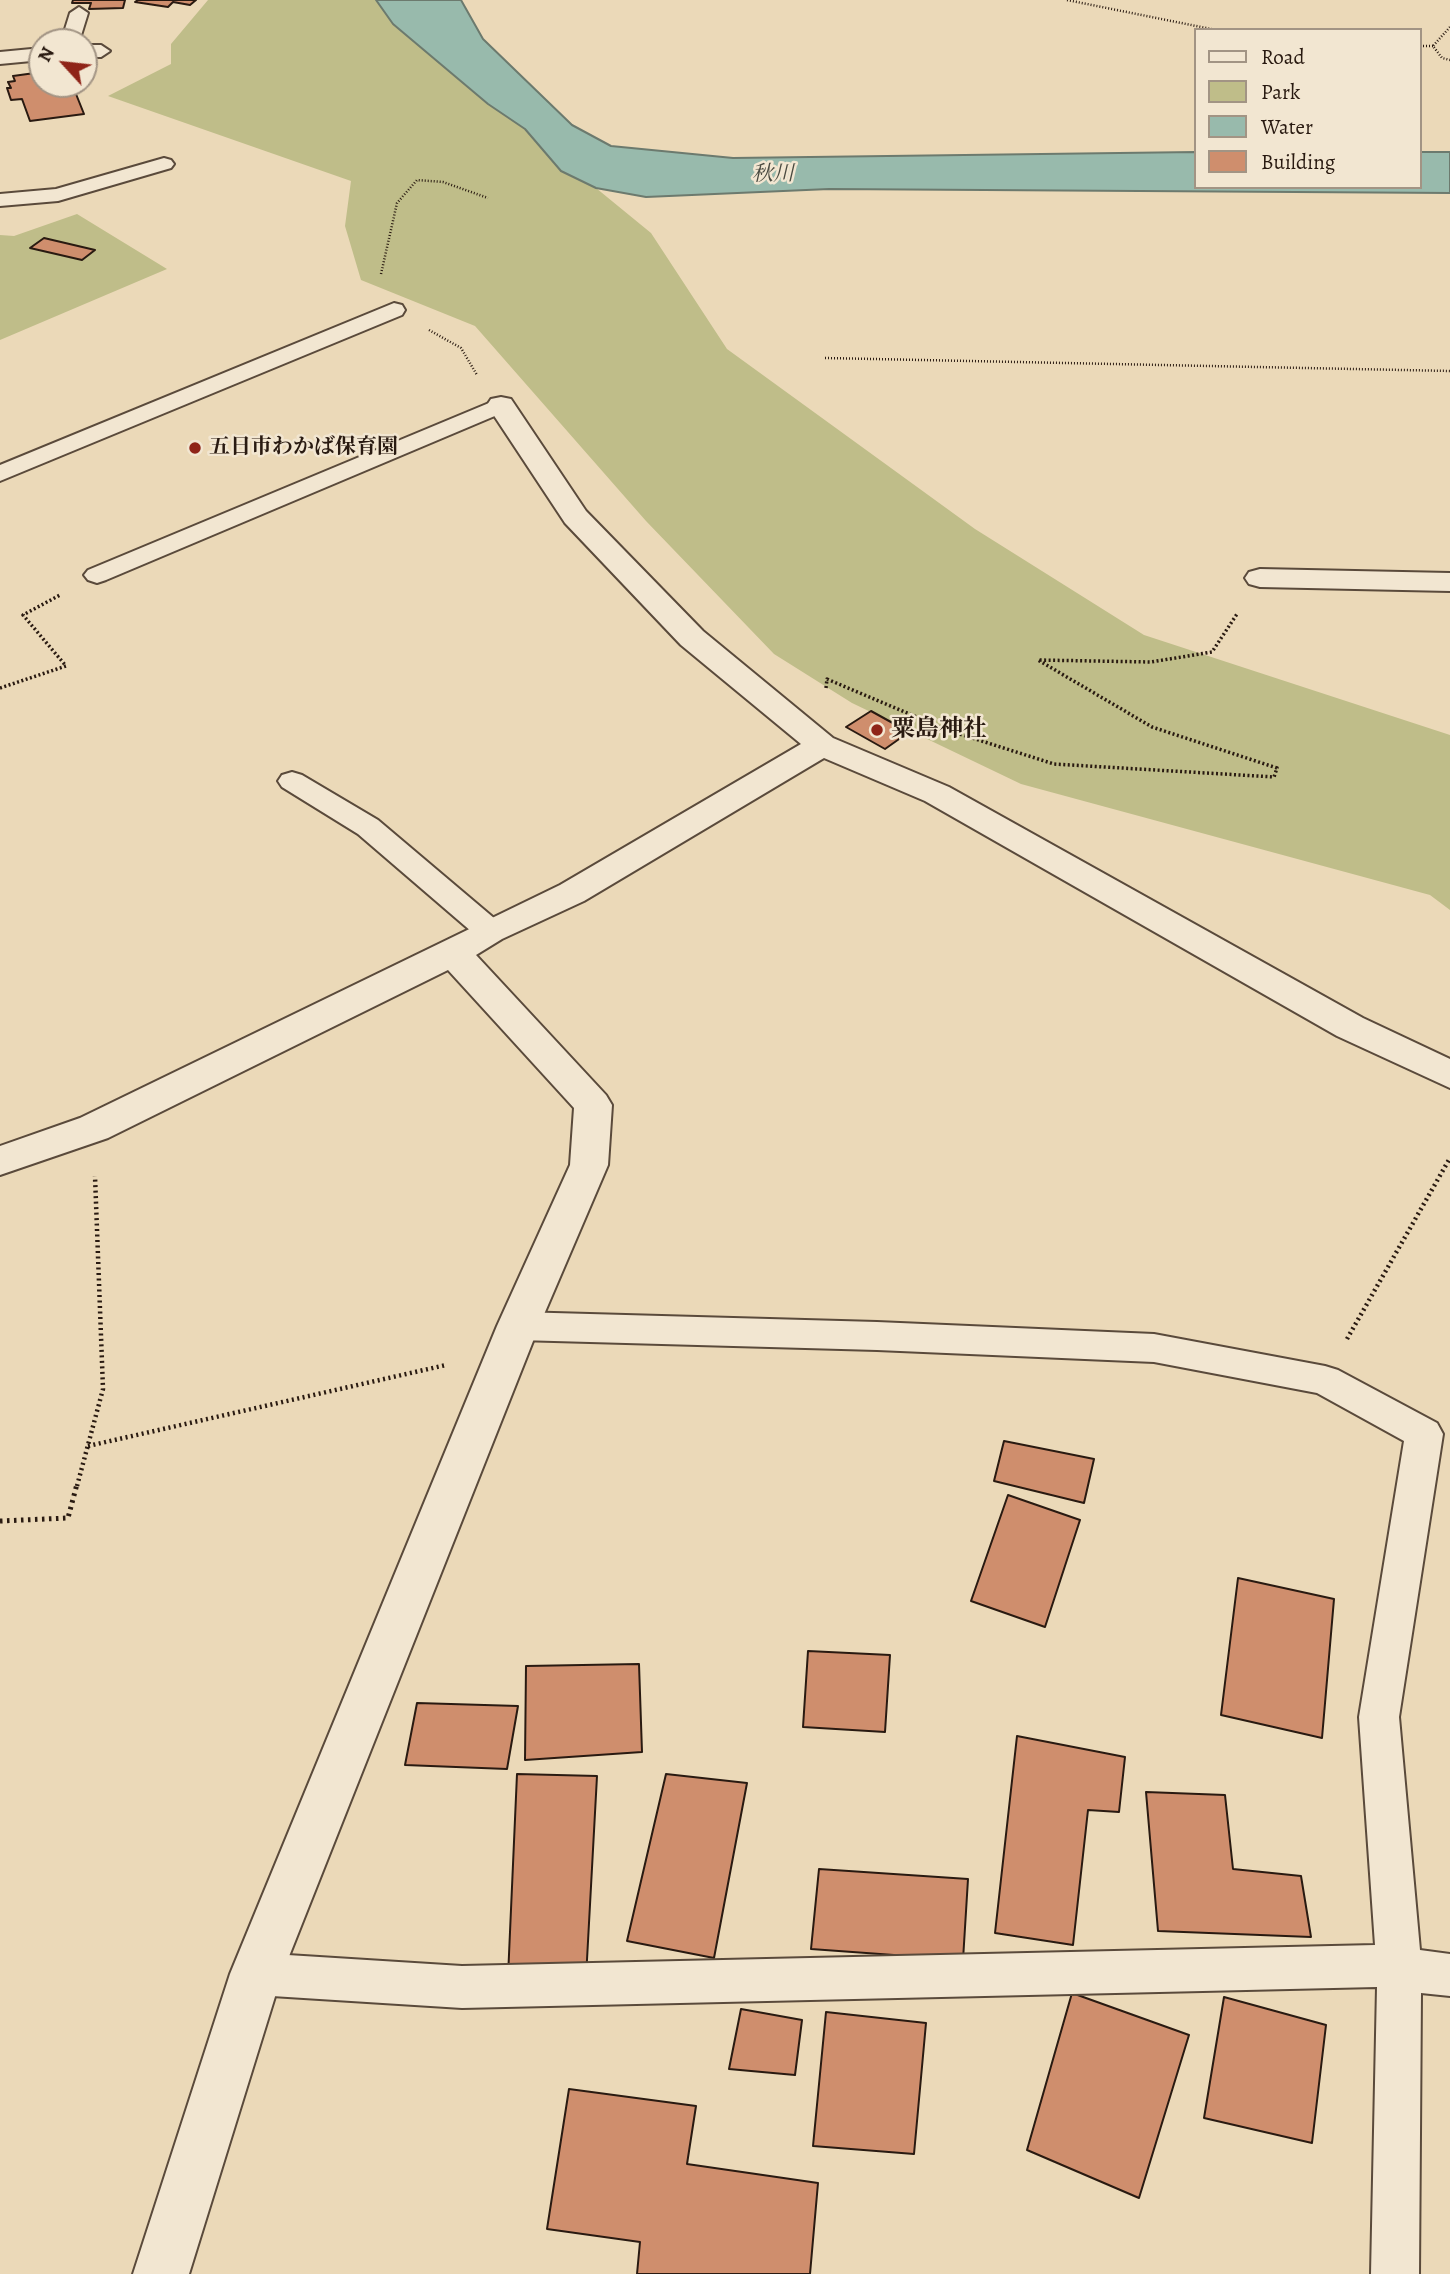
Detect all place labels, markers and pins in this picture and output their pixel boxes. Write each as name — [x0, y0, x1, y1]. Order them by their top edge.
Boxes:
place label: 五日市わかば保育園 — [209, 435, 398, 461]
marker: 五日市わかば保育園 — [187, 440, 203, 456]
place label: 粟島神社 — [891, 716, 987, 744]
marker: 粟島神社 — [869, 722, 885, 738]

